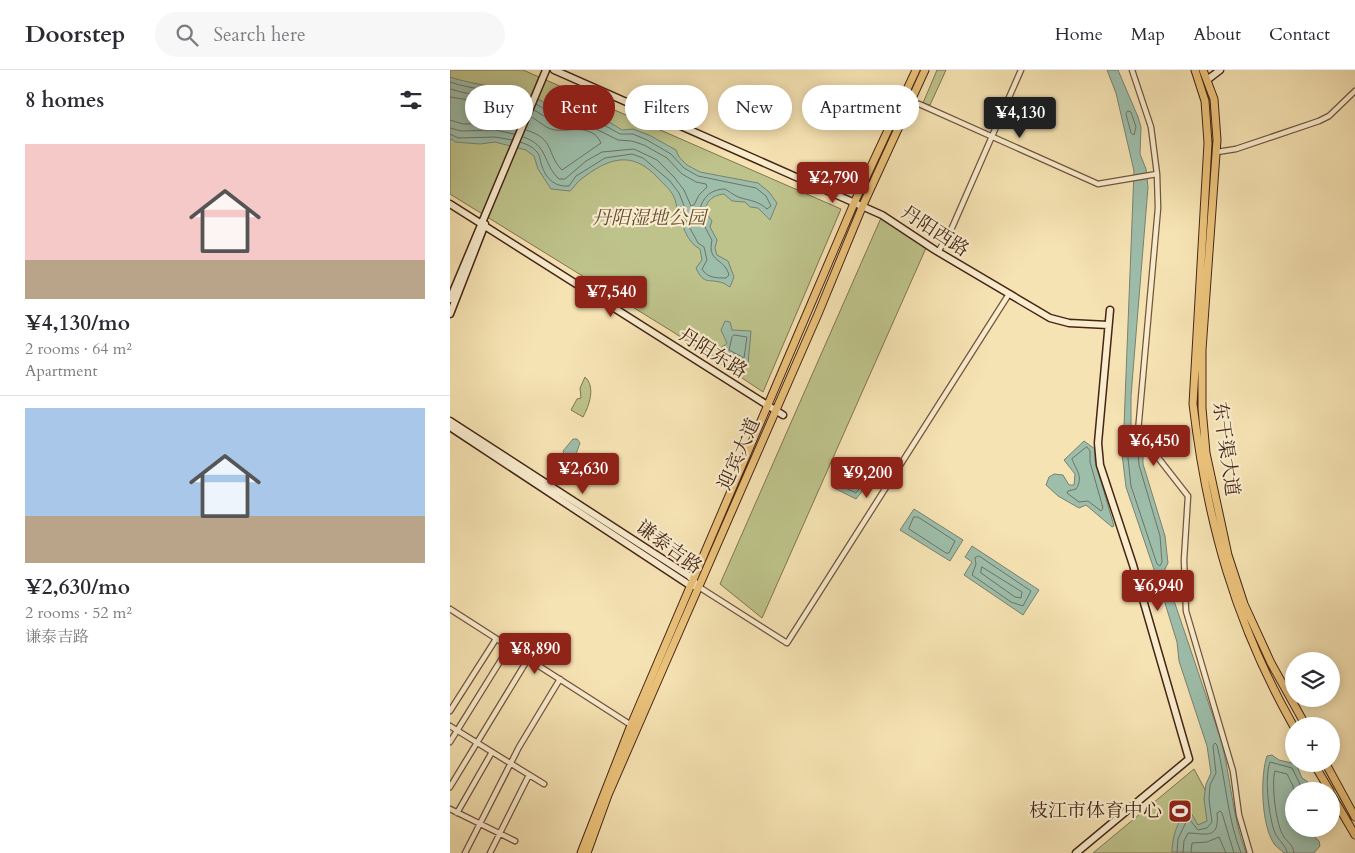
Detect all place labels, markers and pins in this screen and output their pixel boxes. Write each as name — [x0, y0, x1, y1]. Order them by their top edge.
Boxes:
pin: ¥4,130 — [979, 97, 1061, 139]
pin: ¥2,790 — [792, 162, 874, 204]
pin: ¥7,540 — [570, 276, 652, 318]
pin: ¥6,450 — [1113, 424, 1195, 467]
pin: ¥2,630 — [542, 452, 624, 495]
pin: ¥9,200 — [826, 456, 908, 499]
pin: ¥6,940 — [1117, 570, 1199, 612]
pin: ¥8,890 — [494, 632, 576, 675]
place label: 枝江市体育中心 — [1029, 798, 1162, 824]
sports icon: 枝江市体育中心 — [1167, 798, 1193, 824]

